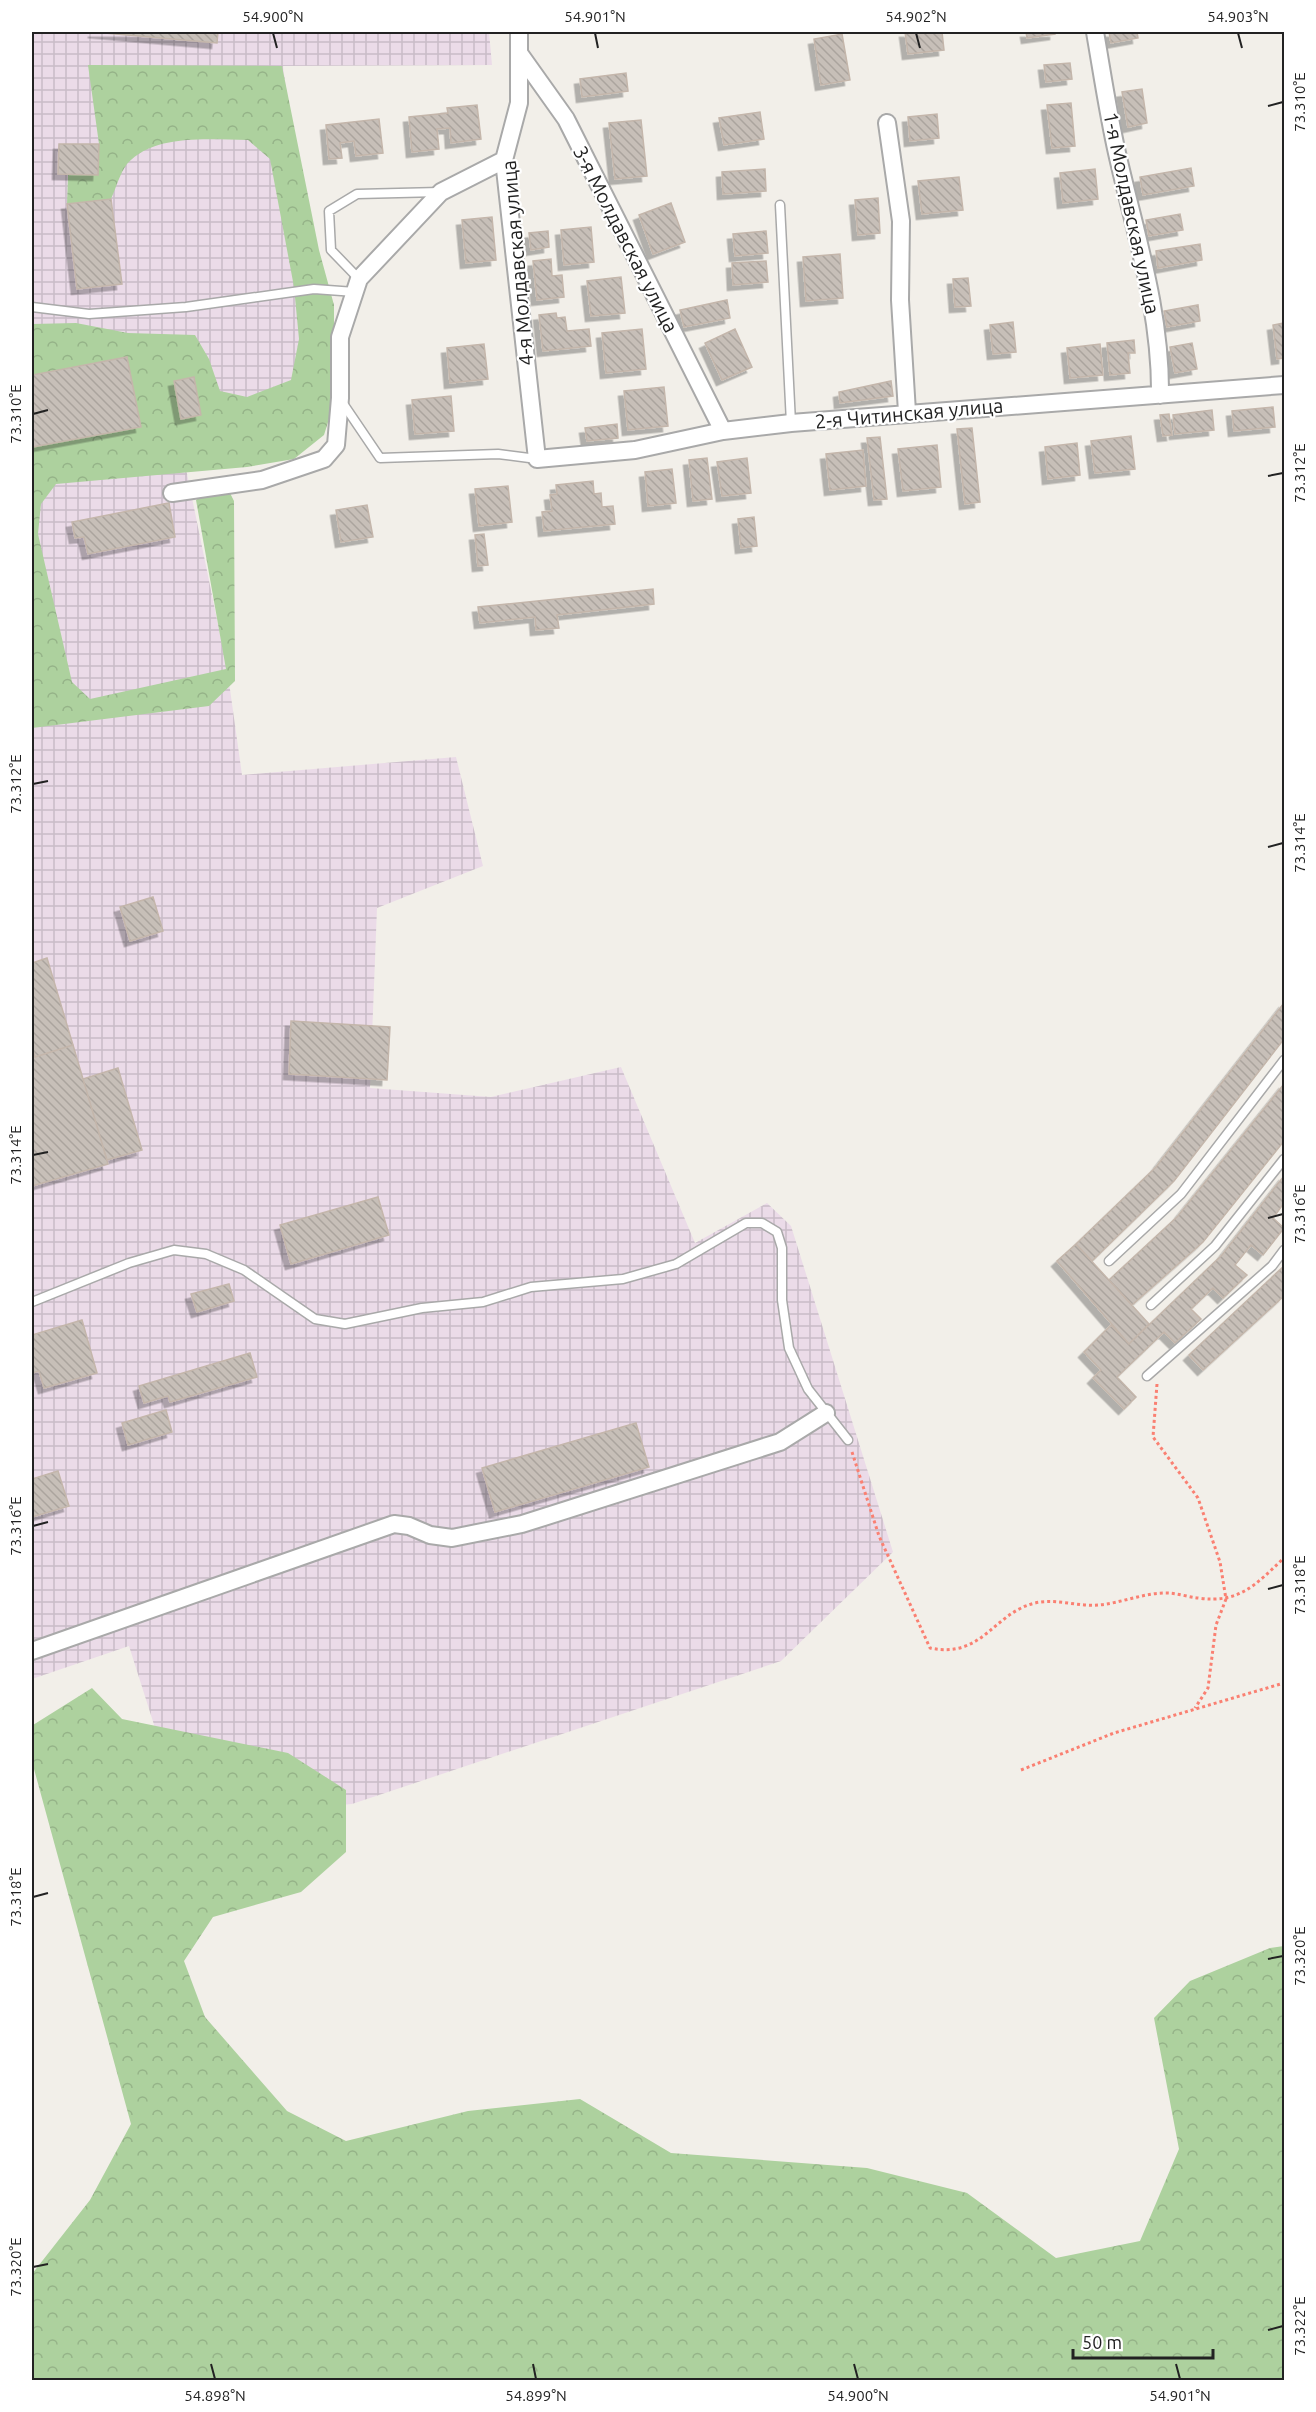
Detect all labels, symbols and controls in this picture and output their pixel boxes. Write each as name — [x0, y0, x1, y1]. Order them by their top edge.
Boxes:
text: 54.900°N — [242, 8, 304, 25]
text: 54.901°N — [564, 8, 626, 25]
text: 54.902°N — [885, 8, 947, 25]
text: 54.903°N — [1207, 8, 1269, 25]
text: 73.310°E — [1291, 72, 1308, 132]
street label: 1-я Молдавская улица — [1099, 110, 1165, 316]
street label: 3-я Молдавская улица — [569, 142, 683, 336]
street label: 4-я Молдавская улица — [497, 159, 537, 367]
text: 73.310°E — [7, 384, 24, 444]
street label: 2-я Читинская улица — [814, 393, 1004, 433]
text: 73.312°E — [1291, 443, 1308, 503]
text: 73.312°E — [7, 754, 24, 814]
text: 73.314°E — [1291, 813, 1308, 873]
text: 73.314°E — [7, 1125, 24, 1185]
text: 73.316°E — [1291, 1184, 1308, 1244]
text: 73.316°E — [7, 1496, 24, 1556]
text: 73.318°E — [1291, 1555, 1308, 1615]
text: 73.318°E — [7, 1867, 24, 1927]
text: 73.320°E — [1291, 1926, 1308, 1986]
text: 73.320°E — [7, 2237, 24, 2297]
text: 73.322°E — [1291, 2296, 1308, 2356]
scale bar — [1073, 2322, 1212, 2360]
text: 50 m — [1082, 2332, 1122, 2352]
text: 54.898°N — [184, 2387, 246, 2404]
text: 54.899°N — [505, 2387, 567, 2404]
text: 54.900°N — [827, 2387, 889, 2404]
text: 54.901°N — [1149, 2387, 1211, 2404]

